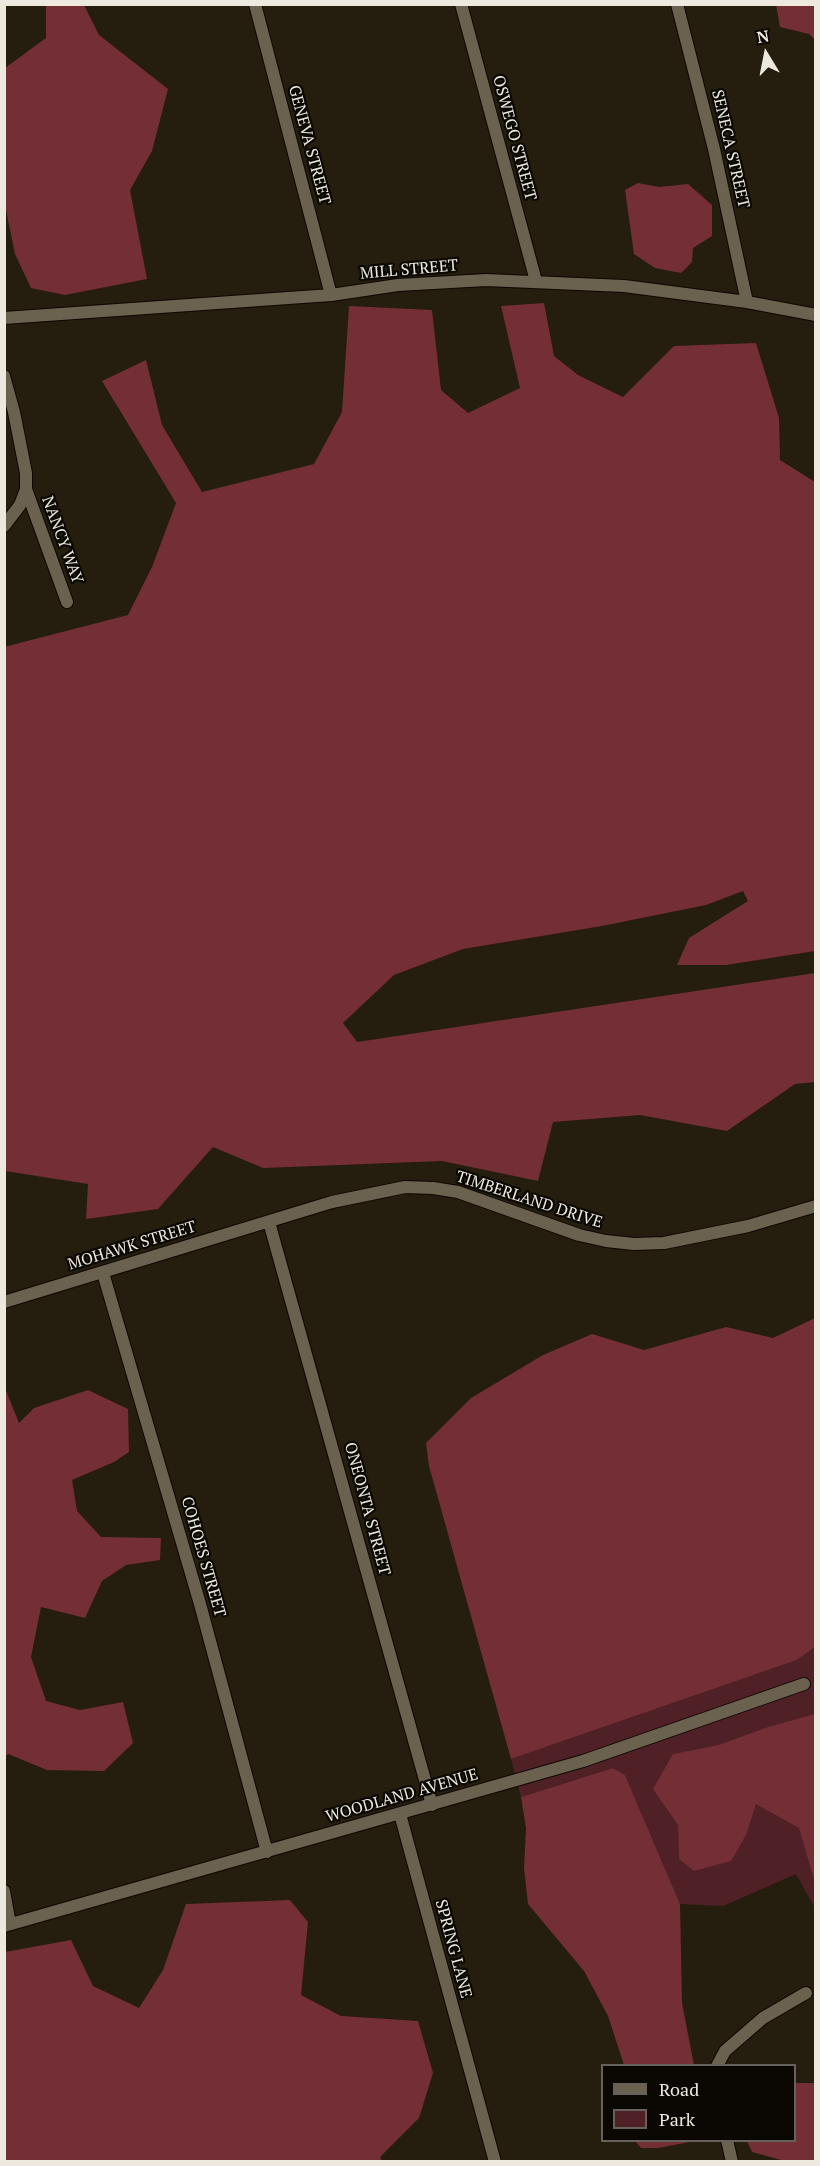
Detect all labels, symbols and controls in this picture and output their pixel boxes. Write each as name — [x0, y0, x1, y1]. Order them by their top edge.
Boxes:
north arrow — [736, 24, 796, 84]
text: N — [755, 24, 771, 48]
street label: OSWEGO STREET — [488, 73, 540, 203]
street label: GENEVA STREET — [284, 83, 334, 207]
street label: SENECA STREET — [707, 88, 753, 210]
street label: MILL STREET — [359, 256, 459, 284]
street label: NANCY WAY — [37, 494, 87, 586]
street label: TIMBERLAND DRIVE — [453, 1167, 605, 1233]
street label: MOHAWK STREET — [66, 1217, 198, 1275]
street label: ONEONTA STREET — [340, 1440, 394, 1578]
street label: COHOES STREET — [177, 1495, 229, 1619]
street label: WOODLAND AVENUE — [324, 1765, 480, 1827]
street label: SPRING LANE — [431, 1898, 475, 2000]
legend — [601, 2064, 796, 2142]
text: Road — [659, 2077, 699, 2101]
text: Park — [659, 2107, 695, 2131]

